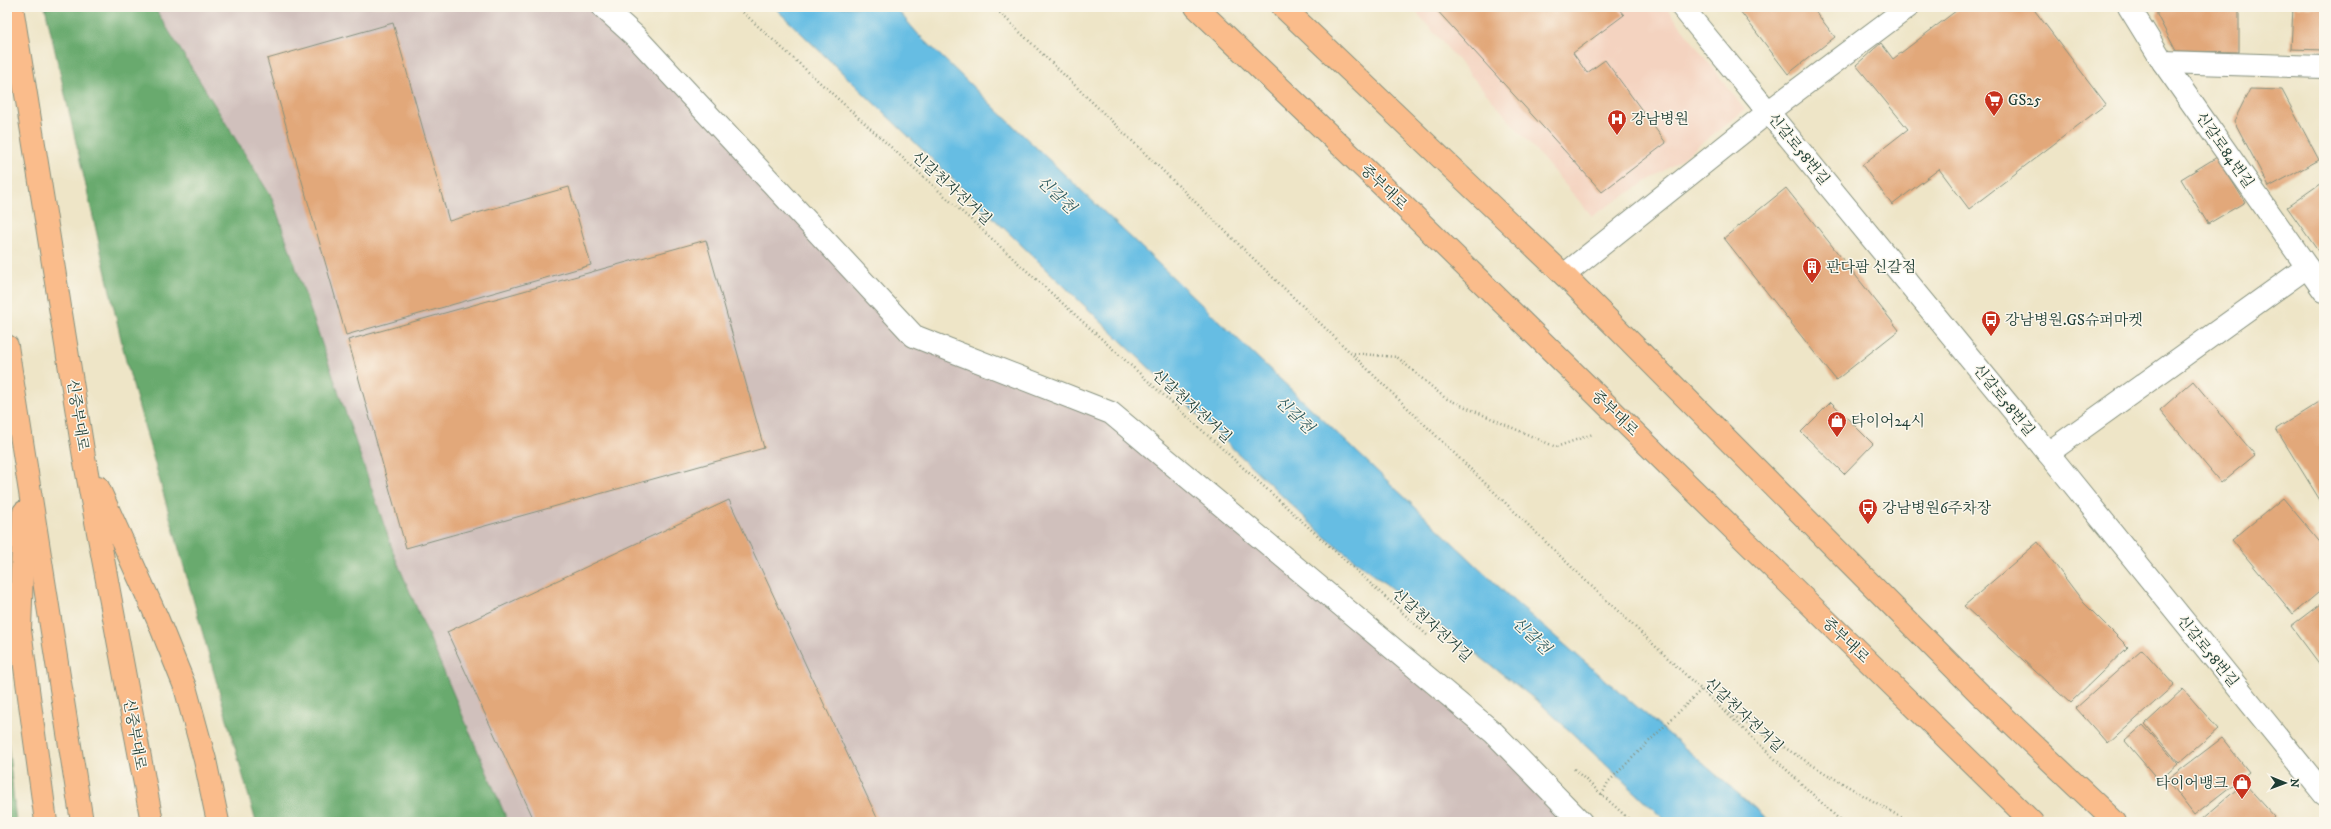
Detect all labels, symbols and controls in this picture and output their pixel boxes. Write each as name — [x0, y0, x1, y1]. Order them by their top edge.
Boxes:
supermarket icon: GS25 — [1983, 89, 2005, 117]
place label: GS25 — [2008, 91, 2042, 110]
hospital icon: 강남병원 — [1606, 108, 1628, 136]
street label: 신갈로58번길 — [1764, 109, 1833, 189]
street label: 신갈로84번길 — [2191, 109, 2258, 192]
place label: 강남병원 — [1631, 110, 1689, 129]
street label: 신갈천자전거길 — [908, 147, 996, 229]
street label: 중부대로 — [1356, 160, 1411, 215]
water label: 신갈천 — [1033, 172, 1081, 219]
building icon: 판다팜 신갈점 — [1801, 256, 1823, 284]
place label: 판다팜 신갈점 — [1826, 258, 1916, 277]
bus stop icon: 강남병원.GS슈퍼마켓 — [1980, 309, 2002, 337]
place label: 강남병원.GS슈퍼마켓 — [2005, 311, 2143, 330]
street label: 신갈로58번길 — [1969, 360, 2038, 440]
street label: 신갈천자전거길 — [1148, 365, 1236, 447]
street label: 신중부대로 — [62, 378, 93, 453]
street label: 중부대로 — [1587, 386, 1642, 441]
water label: 신갈천 — [1271, 392, 1319, 439]
shop icon: 타이어24시 — [1826, 410, 1848, 438]
place label: 타이어24시 — [1851, 412, 1925, 431]
bus stop icon: 강남병원6주차장 — [1857, 497, 1879, 525]
place label: 강남병원6주차장 — [1882, 499, 1992, 518]
street label: 신갈천자전거길 — [1388, 584, 1476, 666]
street label: 신갈로58번길 — [2173, 611, 2242, 691]
water label: 신갈천 — [1508, 613, 1556, 660]
street label: 중부대로 — [1818, 613, 1873, 668]
street label: 신갈천자전거길 — [1700, 674, 1787, 757]
street label: 신중부대로 — [119, 697, 150, 772]
north arrow — [2265, 763, 2305, 803]
shop icon: 타이어뱅크 — [2231, 772, 2253, 800]
place label: 타이어뱅크 — [2156, 774, 2229, 793]
text: N — [2287, 779, 2301, 788]

